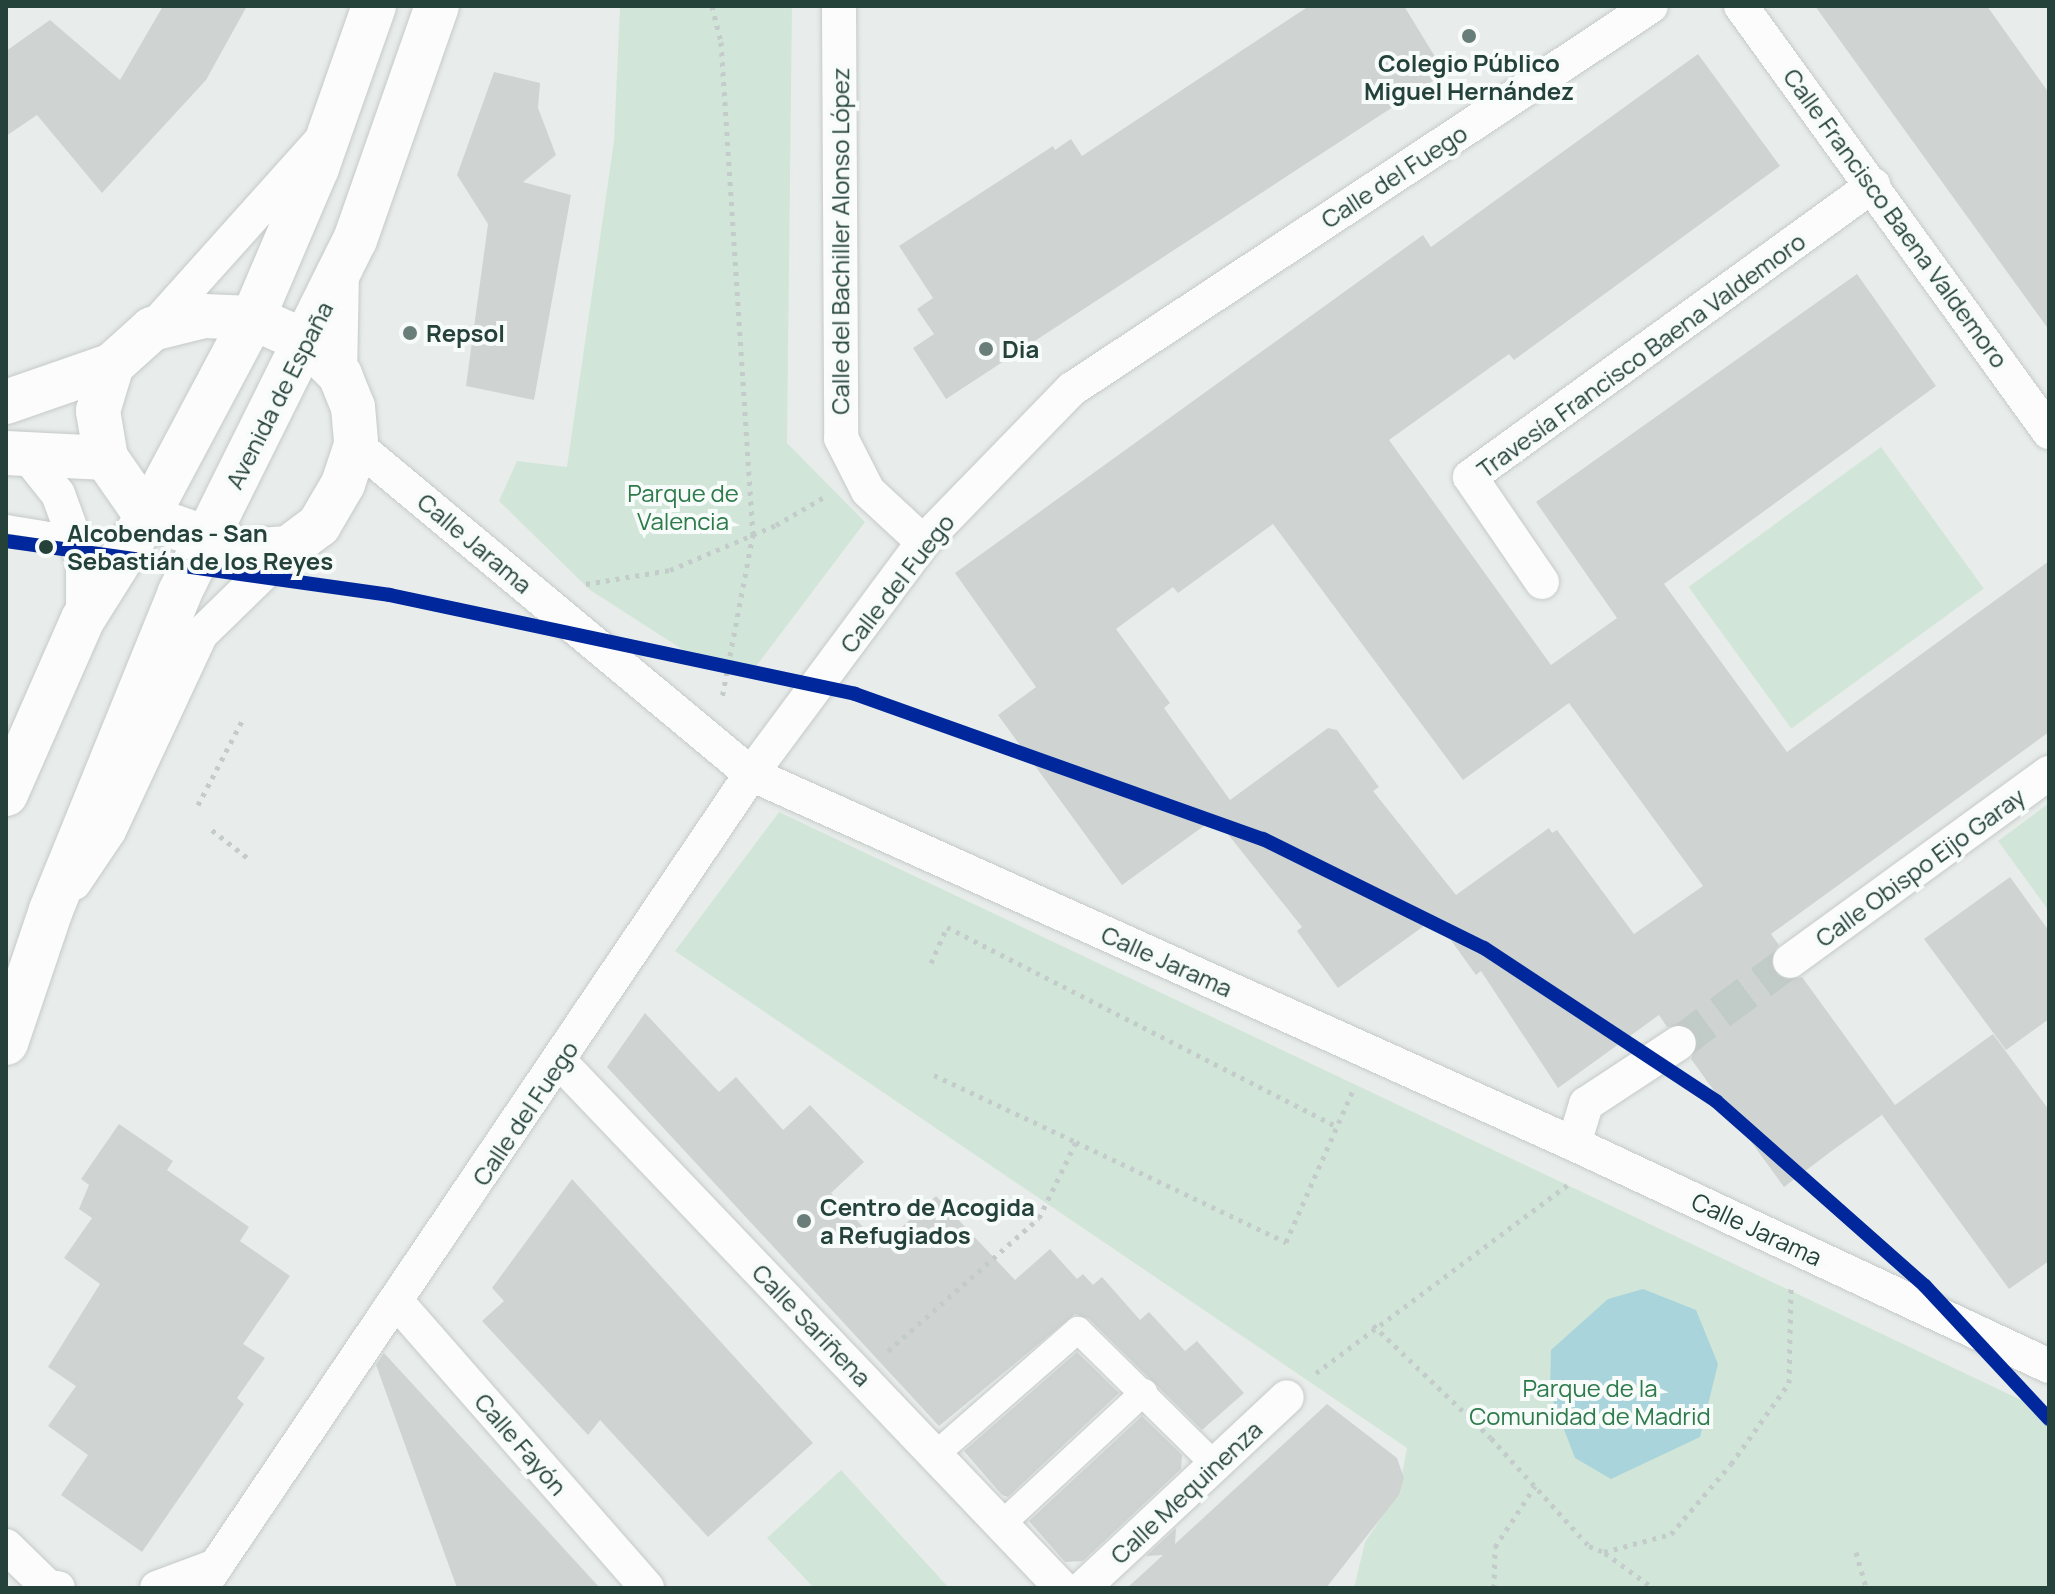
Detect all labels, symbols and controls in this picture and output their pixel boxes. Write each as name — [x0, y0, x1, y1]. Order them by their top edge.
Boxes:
marker: Colegio Público Miguel Hernández — [1460, 27, 1478, 45]
place label: Colegio Público Miguel Hernández — [1364, 49, 1574, 105]
street label: Calle Francisco Baena Valdemoro — [1778, 63, 2014, 373]
street label: Calle del Bachiller Alonso López — [826, 67, 854, 415]
street label: Calle del Fuego — [1316, 118, 1472, 234]
street label: Travesía Francisco Baena Valdemoro — [1471, 226, 1811, 484]
street label: Avenida de España — [219, 297, 339, 493]
place label: Repsol — [426, 319, 505, 347]
marker: Repsol — [401, 324, 419, 342]
place label: Dia — [1002, 335, 1039, 363]
marker: Dia — [977, 340, 995, 358]
park label: Parque de Valencia — [627, 479, 739, 535]
street label: Calle Jarama — [412, 487, 538, 599]
street label: Calle del Fuego — [834, 508, 960, 658]
place label: Alcobendas - San Sebastián de los Reyes — [67, 519, 333, 575]
marker: Alcobendas - San Sebastián de los Reyes — [32, 533, 60, 561]
street label: Calle Obispo Eijo Garay — [1810, 781, 2030, 953]
street label: Calle Jarama — [1097, 919, 1237, 1003]
street label: Calle del Fuego — [466, 1035, 584, 1191]
street label: Calle Jarama — [1687, 1186, 1827, 1272]
place label: Centro de Acogida a Refugiados — [820, 1193, 1035, 1249]
marker: Centro de Acogida a Refugiados — [795, 1212, 813, 1230]
street label: Calle Sariñena — [747, 1258, 877, 1392]
park label: Parque de la Comunidad de Madrid — [1469, 1374, 1711, 1430]
street label: Calle Fayón — [469, 1387, 573, 1501]
street label: Calle Mequinenza — [1104, 1415, 1268, 1569]

